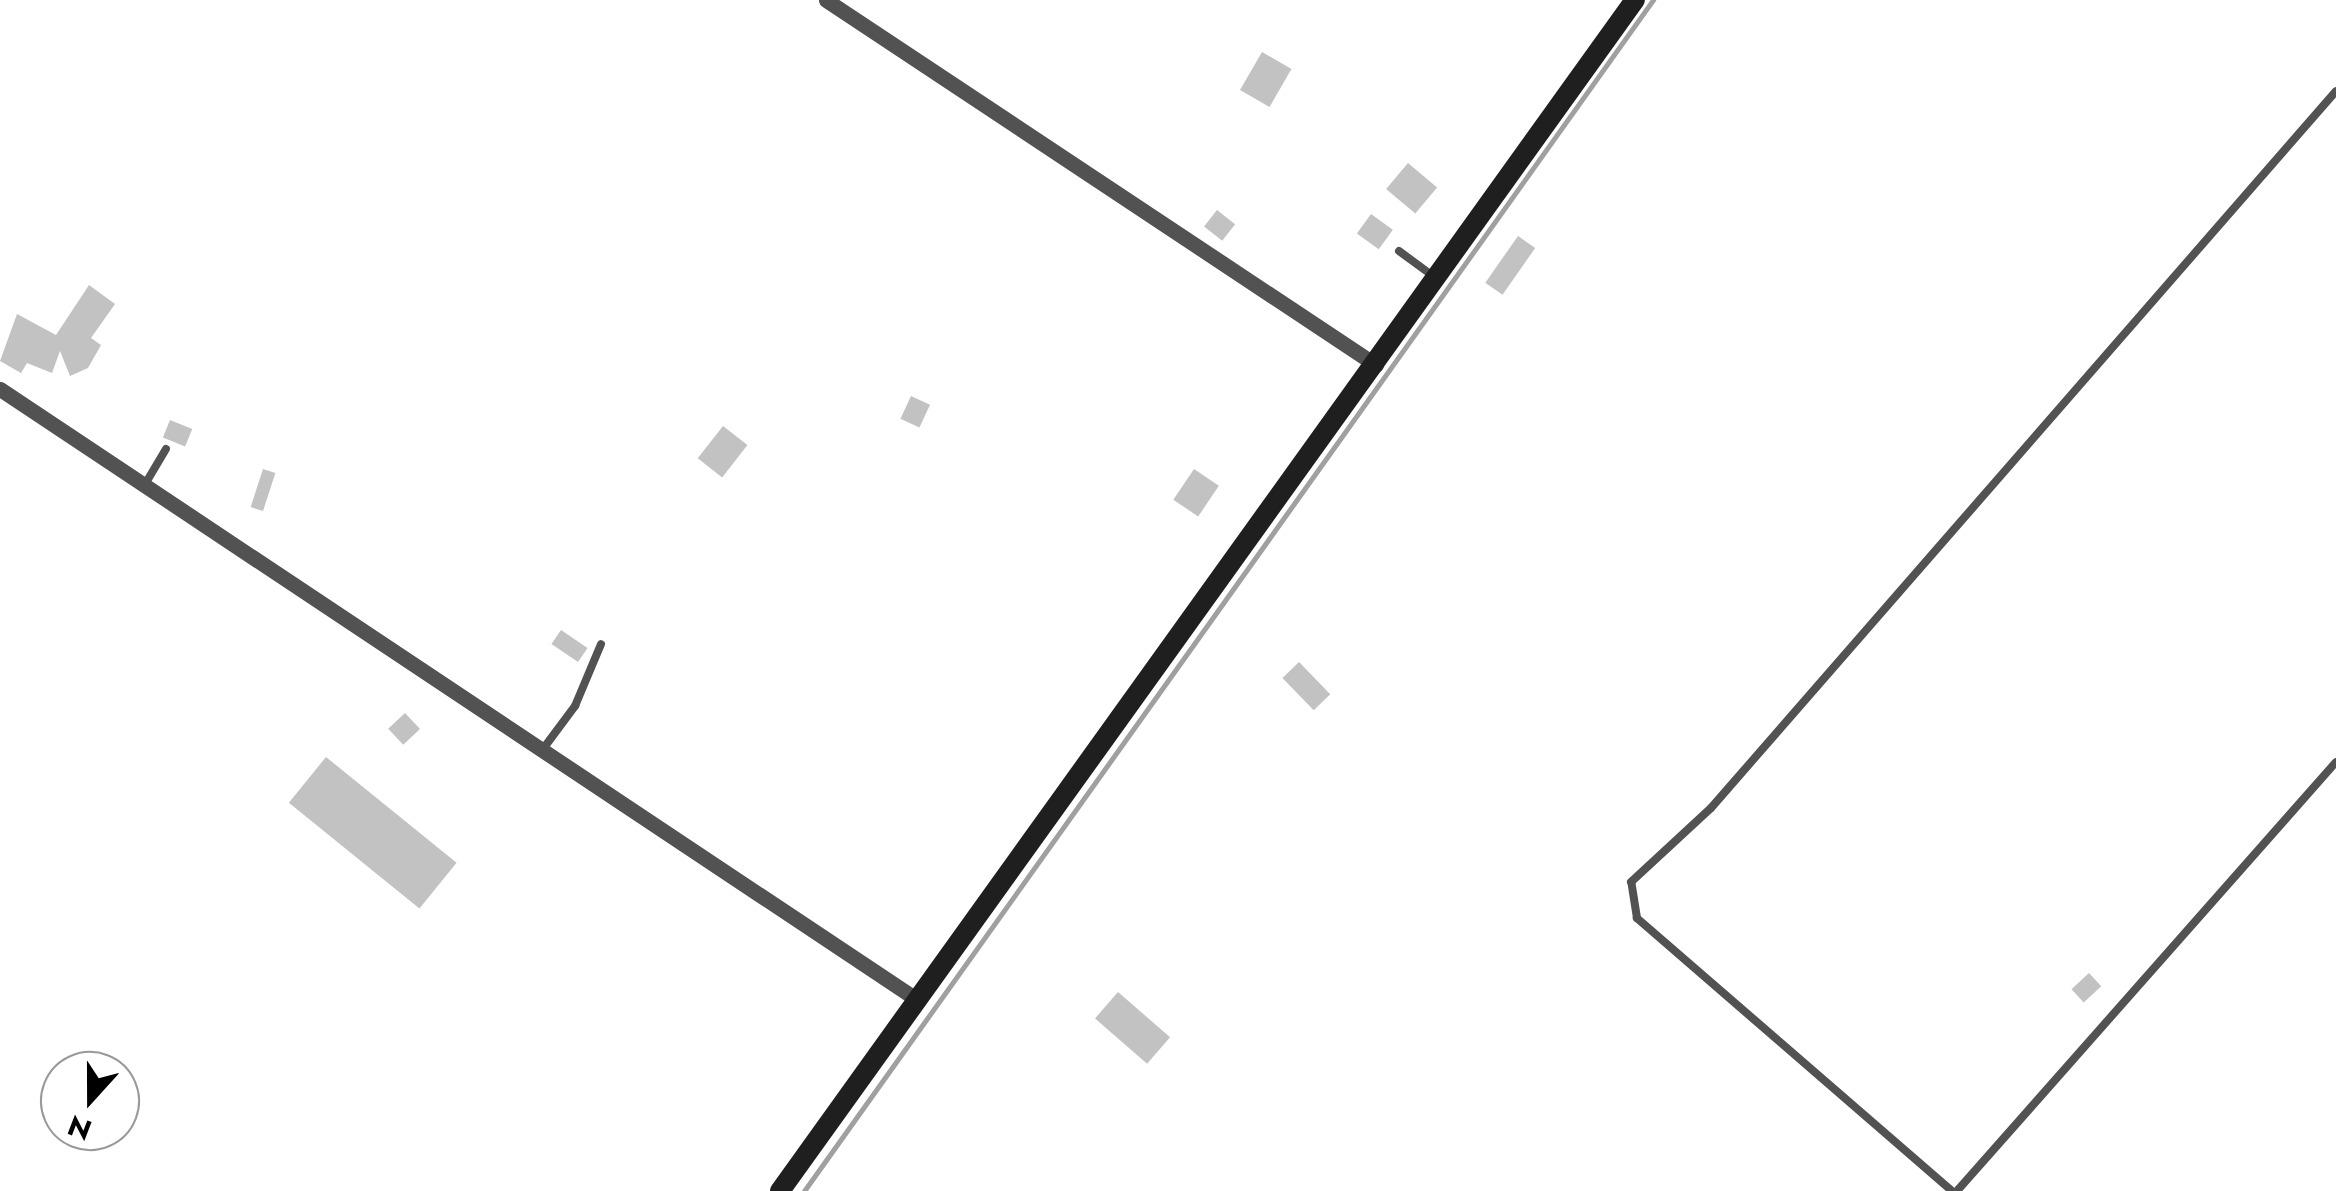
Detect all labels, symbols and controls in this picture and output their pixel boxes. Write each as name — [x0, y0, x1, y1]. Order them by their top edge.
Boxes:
north arrow — [40, 1051, 140, 1151]
text: N — [62, 1104, 98, 1151]

